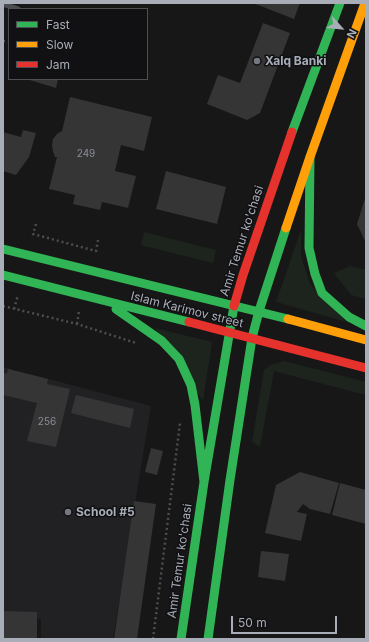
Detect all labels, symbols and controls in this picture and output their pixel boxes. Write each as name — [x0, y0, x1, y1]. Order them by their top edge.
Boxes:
legend — [8, 8, 148, 80]
north arrow — [321, 8, 361, 48]
text: Fast — [46, 17, 70, 32]
text: N — [344, 27, 360, 40]
text: Slow — [46, 37, 73, 52]
place label: Xalq Banki — [265, 54, 326, 68]
marker: Xalq Banki — [252, 56, 262, 66]
text: Jam — [46, 57, 70, 72]
house number: 249 — [77, 148, 95, 160]
street label: Amir Temur ko'chasi — [217, 184, 267, 298]
street label: Islam Karimov street — [129, 289, 245, 331]
house number: 256 — [38, 416, 56, 428]
street label: Amir Temur ko'chasi — [165, 503, 195, 619]
place label: School #5 — [76, 505, 135, 519]
marker: School #5 — [63, 507, 73, 517]
scale bar — [233, 608, 339, 634]
text: 50 m — [238, 615, 267, 630]

